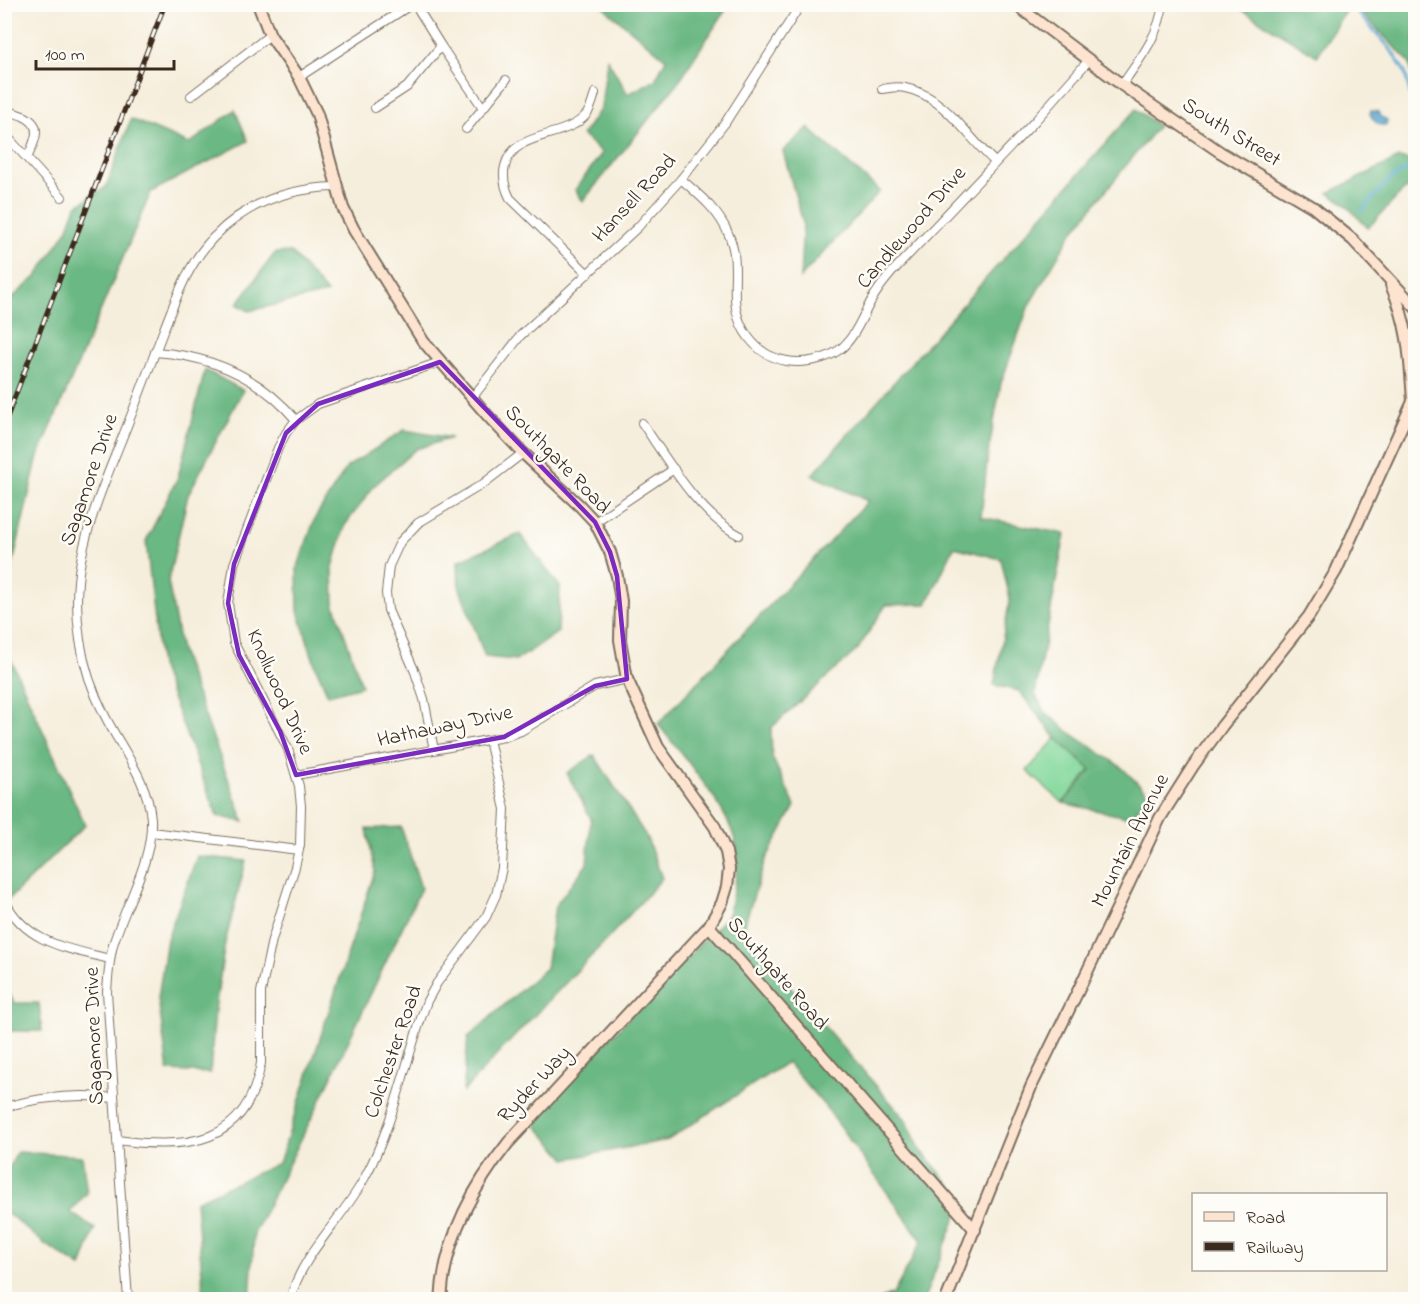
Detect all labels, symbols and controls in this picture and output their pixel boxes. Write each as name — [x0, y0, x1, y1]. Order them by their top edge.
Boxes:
scale bar — [36, 33, 174, 71]
text: 100 m — [45, 43, 85, 69]
street label: South Street — [1176, 91, 1286, 175]
street label: Hansell Road — [586, 148, 684, 250]
street label: Candlewood Drive — [850, 159, 974, 296]
street label: Southgate Road — [496, 399, 617, 523]
street label: Sagamore Drive — [53, 409, 129, 551]
street label: Knollwood Drive — [238, 625, 320, 760]
street label: Hathaway Drive — [374, 698, 517, 758]
street label: Mountain Avenue — [1084, 768, 1178, 913]
street label: Southgate Road — [718, 911, 835, 1039]
street label: Sagamore Drive — [78, 966, 114, 1105]
street label: Colchester Road — [357, 981, 431, 1122]
street label: Ryder Way — [491, 1040, 580, 1132]
legend — [1192, 1193, 1387, 1271]
text: Road — [1246, 1206, 1285, 1232]
text: Railway — [1246, 1236, 1303, 1262]

